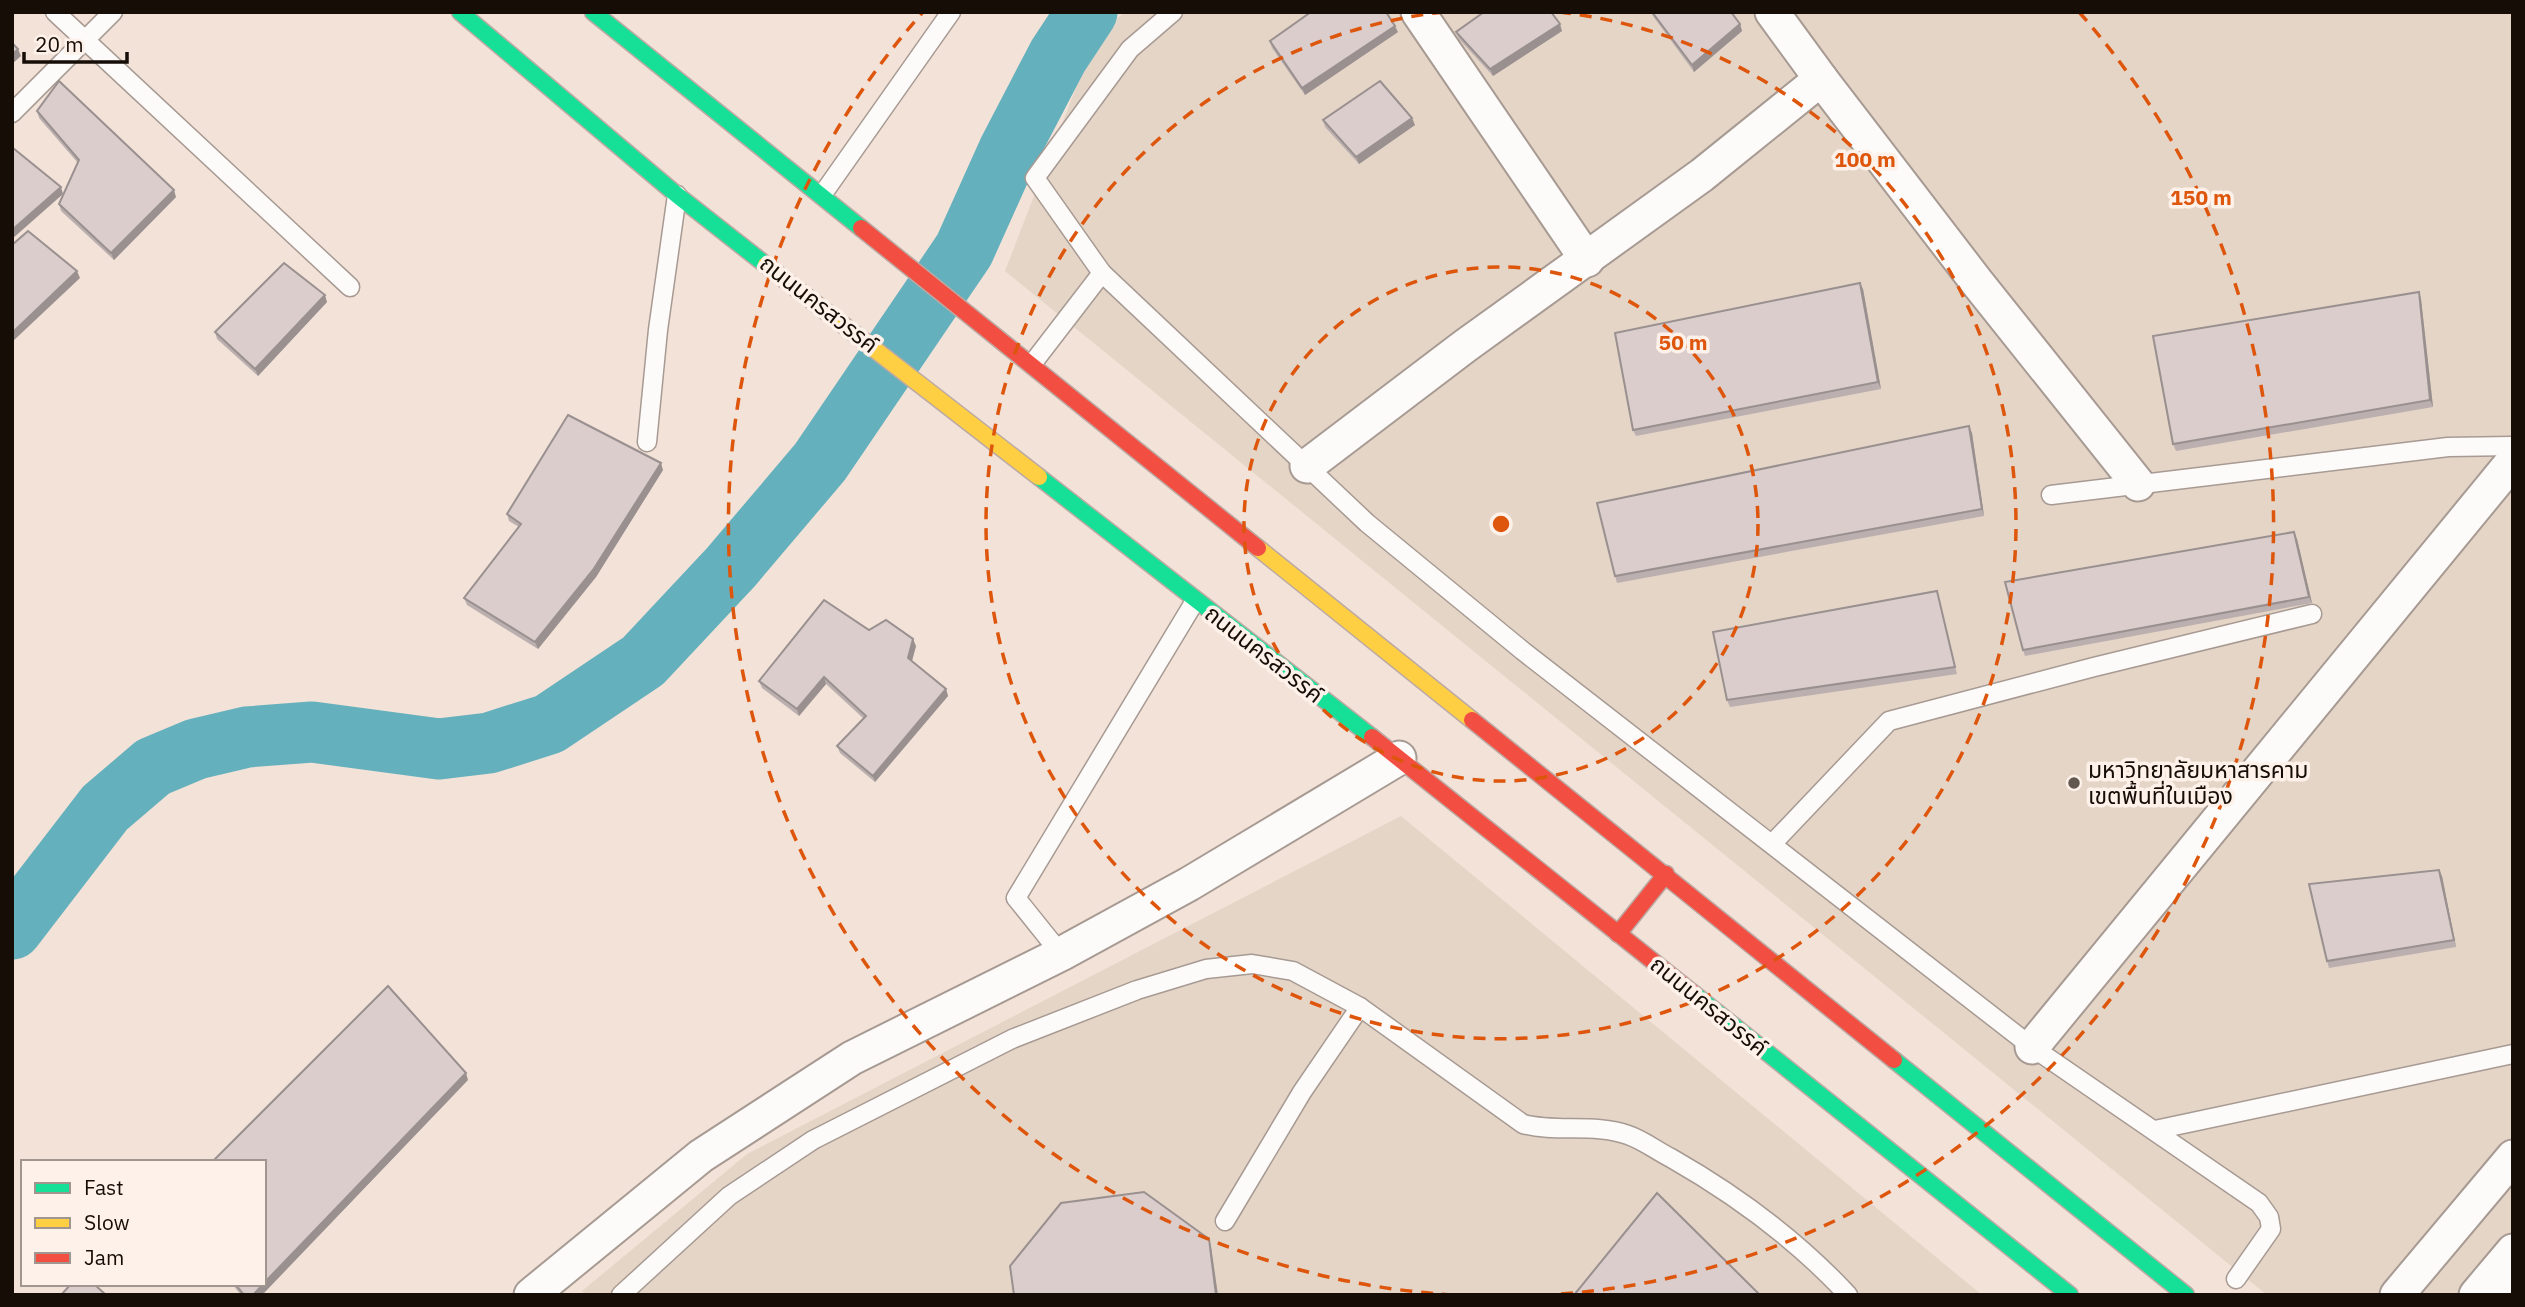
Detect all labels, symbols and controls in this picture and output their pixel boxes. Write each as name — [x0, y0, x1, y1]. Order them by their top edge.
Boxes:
scale bar — [24, 21, 128, 65]
text: 20 m — [35, 30, 84, 58]
text: 100 m — [1834, 145, 1896, 173]
text: 150 m — [2170, 183, 2232, 211]
street label: ถนนนครสวรรค์ — [754, 248, 885, 359]
text: 50 m — [1659, 328, 1707, 356]
centre of rings — [1489, 512, 1513, 536]
street label: ถนนนครสวรรค์ — [1199, 598, 1330, 709]
place label: มหาวิทยาลัยมหาสารคาม เขตพื้นที่ในเมือง — [2088, 754, 2308, 810]
marker: มหาวิทยาลัยมหาสารคาม เขตพื้นที่ในเมือง — [2066, 775, 2082, 791]
street label: ถนนนครสวรรค์ — [1645, 949, 1774, 1062]
legend — [21, 1160, 266, 1286]
text: Fast — [84, 1173, 124, 1201]
text: Slow — [84, 1208, 130, 1236]
text: Jam — [84, 1243, 124, 1271]

